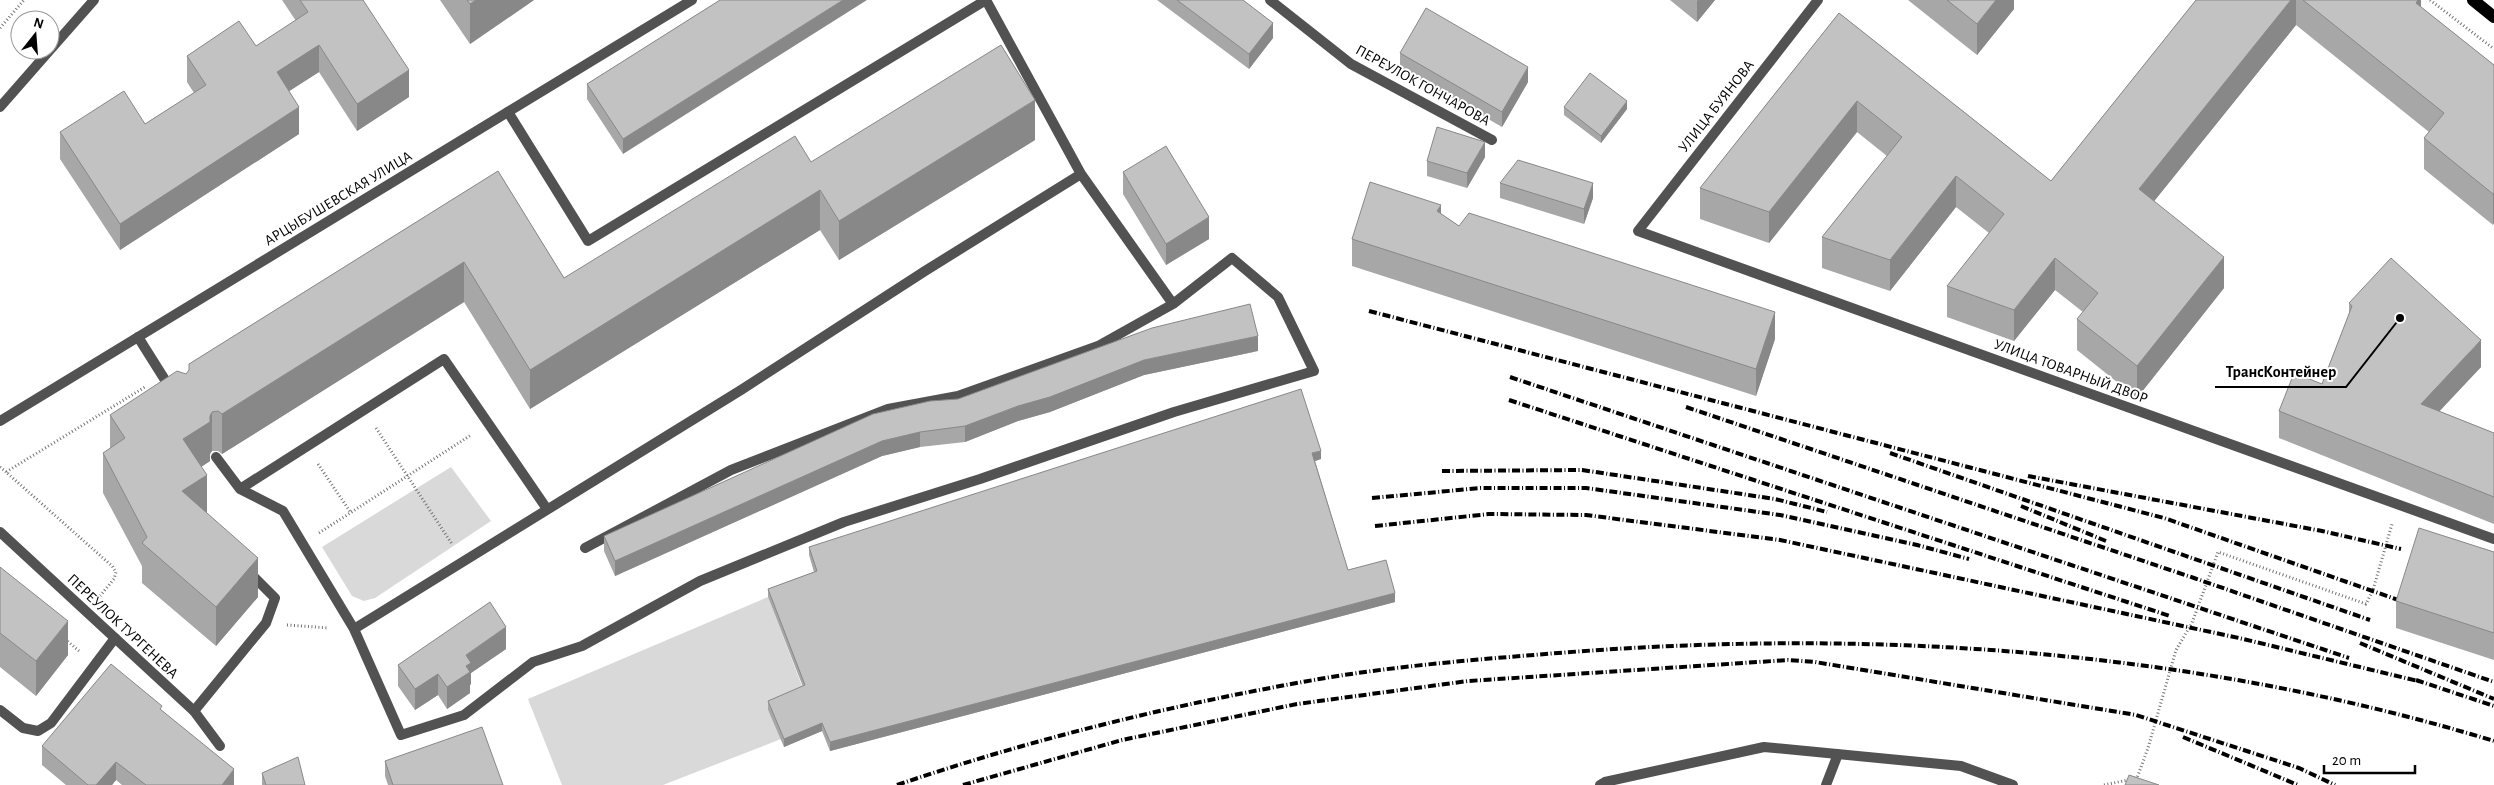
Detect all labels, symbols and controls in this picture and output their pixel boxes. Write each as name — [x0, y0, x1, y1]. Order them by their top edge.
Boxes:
north arrow — [10, 10, 60, 60]
text: N — [32, 15, 45, 32]
street label: ПЕРЕУЛОК ГОНЧАРОВА — [1353, 42, 1493, 129]
street label: УЛИЦА БУЯНОВА — [1676, 57, 1757, 155]
street label: АРЦЫБУШЕВСКАЯ УЛИЦА — [262, 148, 415, 248]
street label: УЛИЦА ТОВАРНЫЙ ДВОР — [1992, 337, 2150, 406]
callout: ТрансКонтейнер — [2215, 356, 2346, 387]
text: ТрансКонтейнер — [2226, 364, 2336, 380]
street label: ПЕРЕУЛОК ТУРГЕНЕВА — [64, 571, 181, 682]
scale bar — [2324, 742, 2415, 774]
text: 20 m — [2332, 753, 2361, 768]

